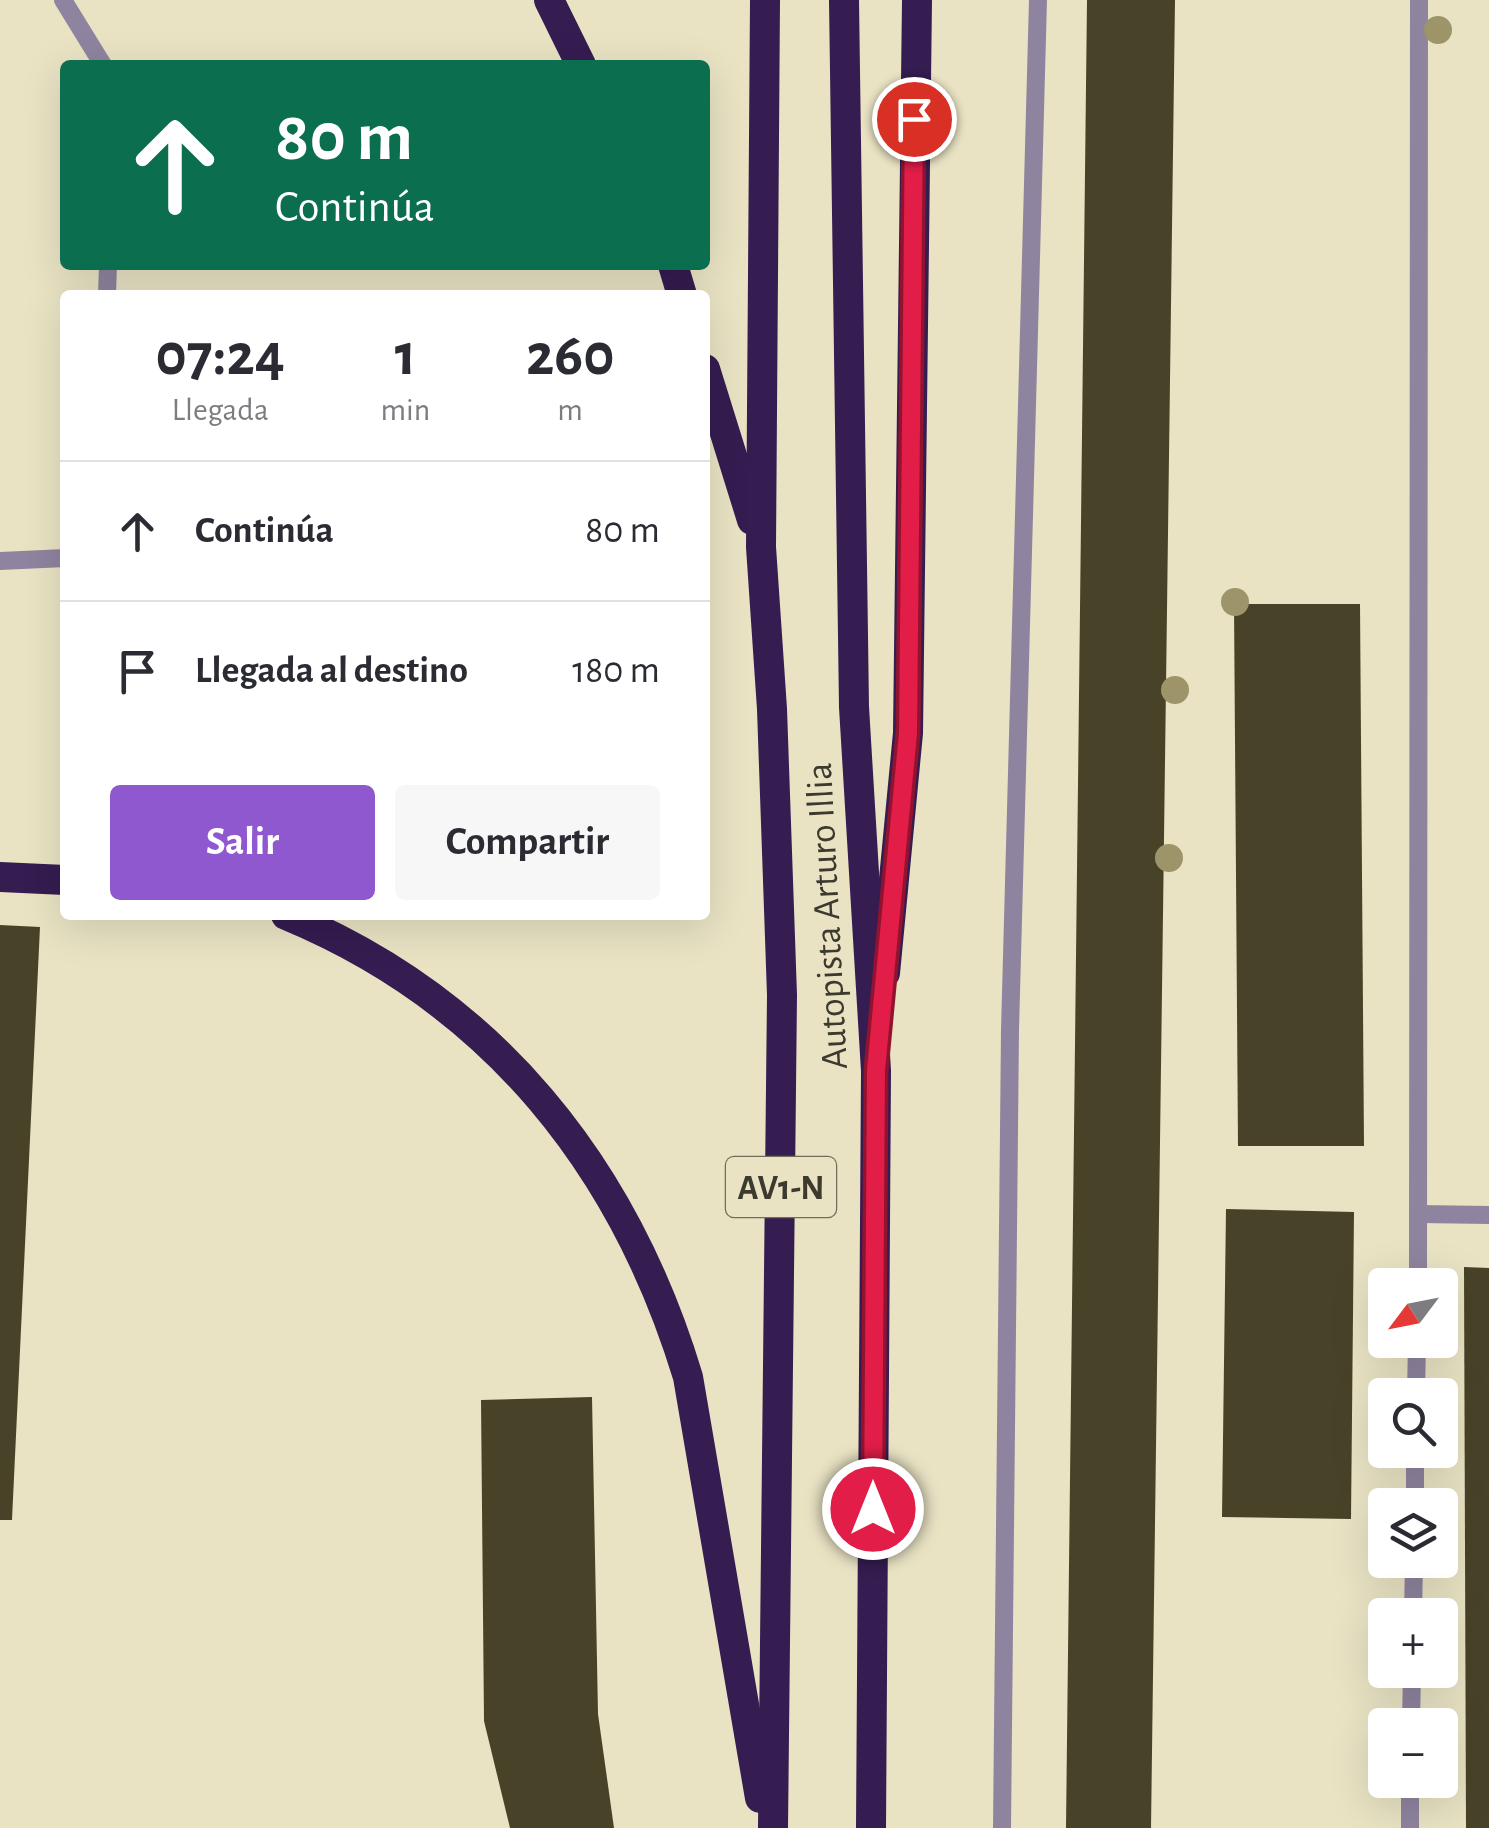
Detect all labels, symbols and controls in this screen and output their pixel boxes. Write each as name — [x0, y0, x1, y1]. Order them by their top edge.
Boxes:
pin — [872, 77, 957, 162]
icon: arrive — [887, 92, 942, 147]
icon: ahead — [110, 100, 240, 230]
text: 80 m — [275, 103, 413, 173]
text: Continúa — [275, 185, 435, 230]
text: 07:24 — [156, 326, 285, 386]
text: 1 — [395, 326, 416, 386]
text: 260 — [526, 326, 614, 386]
text: Llegada — [172, 394, 269, 426]
text: min — [381, 394, 430, 426]
text: m — [557, 394, 583, 426]
icon: ahead — [110, 504, 165, 559]
text: Continúa — [195, 512, 334, 550]
text: 80 m — [585, 512, 660, 550]
icon: arrive — [110, 644, 165, 699]
text: Llegada al destino — [195, 652, 468, 690]
text: 180 m — [572, 652, 660, 690]
street label: Autopista Arturo Illia — [801, 762, 855, 1070]
button: Salir — [110, 785, 375, 900]
button: Compartir — [395, 785, 660, 900]
road number: AV1-N — [726, 1157, 836, 1217]
north arrow — [1368, 1268, 1458, 1358]
map controls — [1368, 1268, 1458, 1798]
button: search — [1368, 1378, 1458, 1468]
position arrow — [821, 1457, 925, 1561]
button: layers — [1368, 1488, 1458, 1578]
button: + — [1368, 1598, 1458, 1688]
button: − — [1368, 1708, 1458, 1798]

